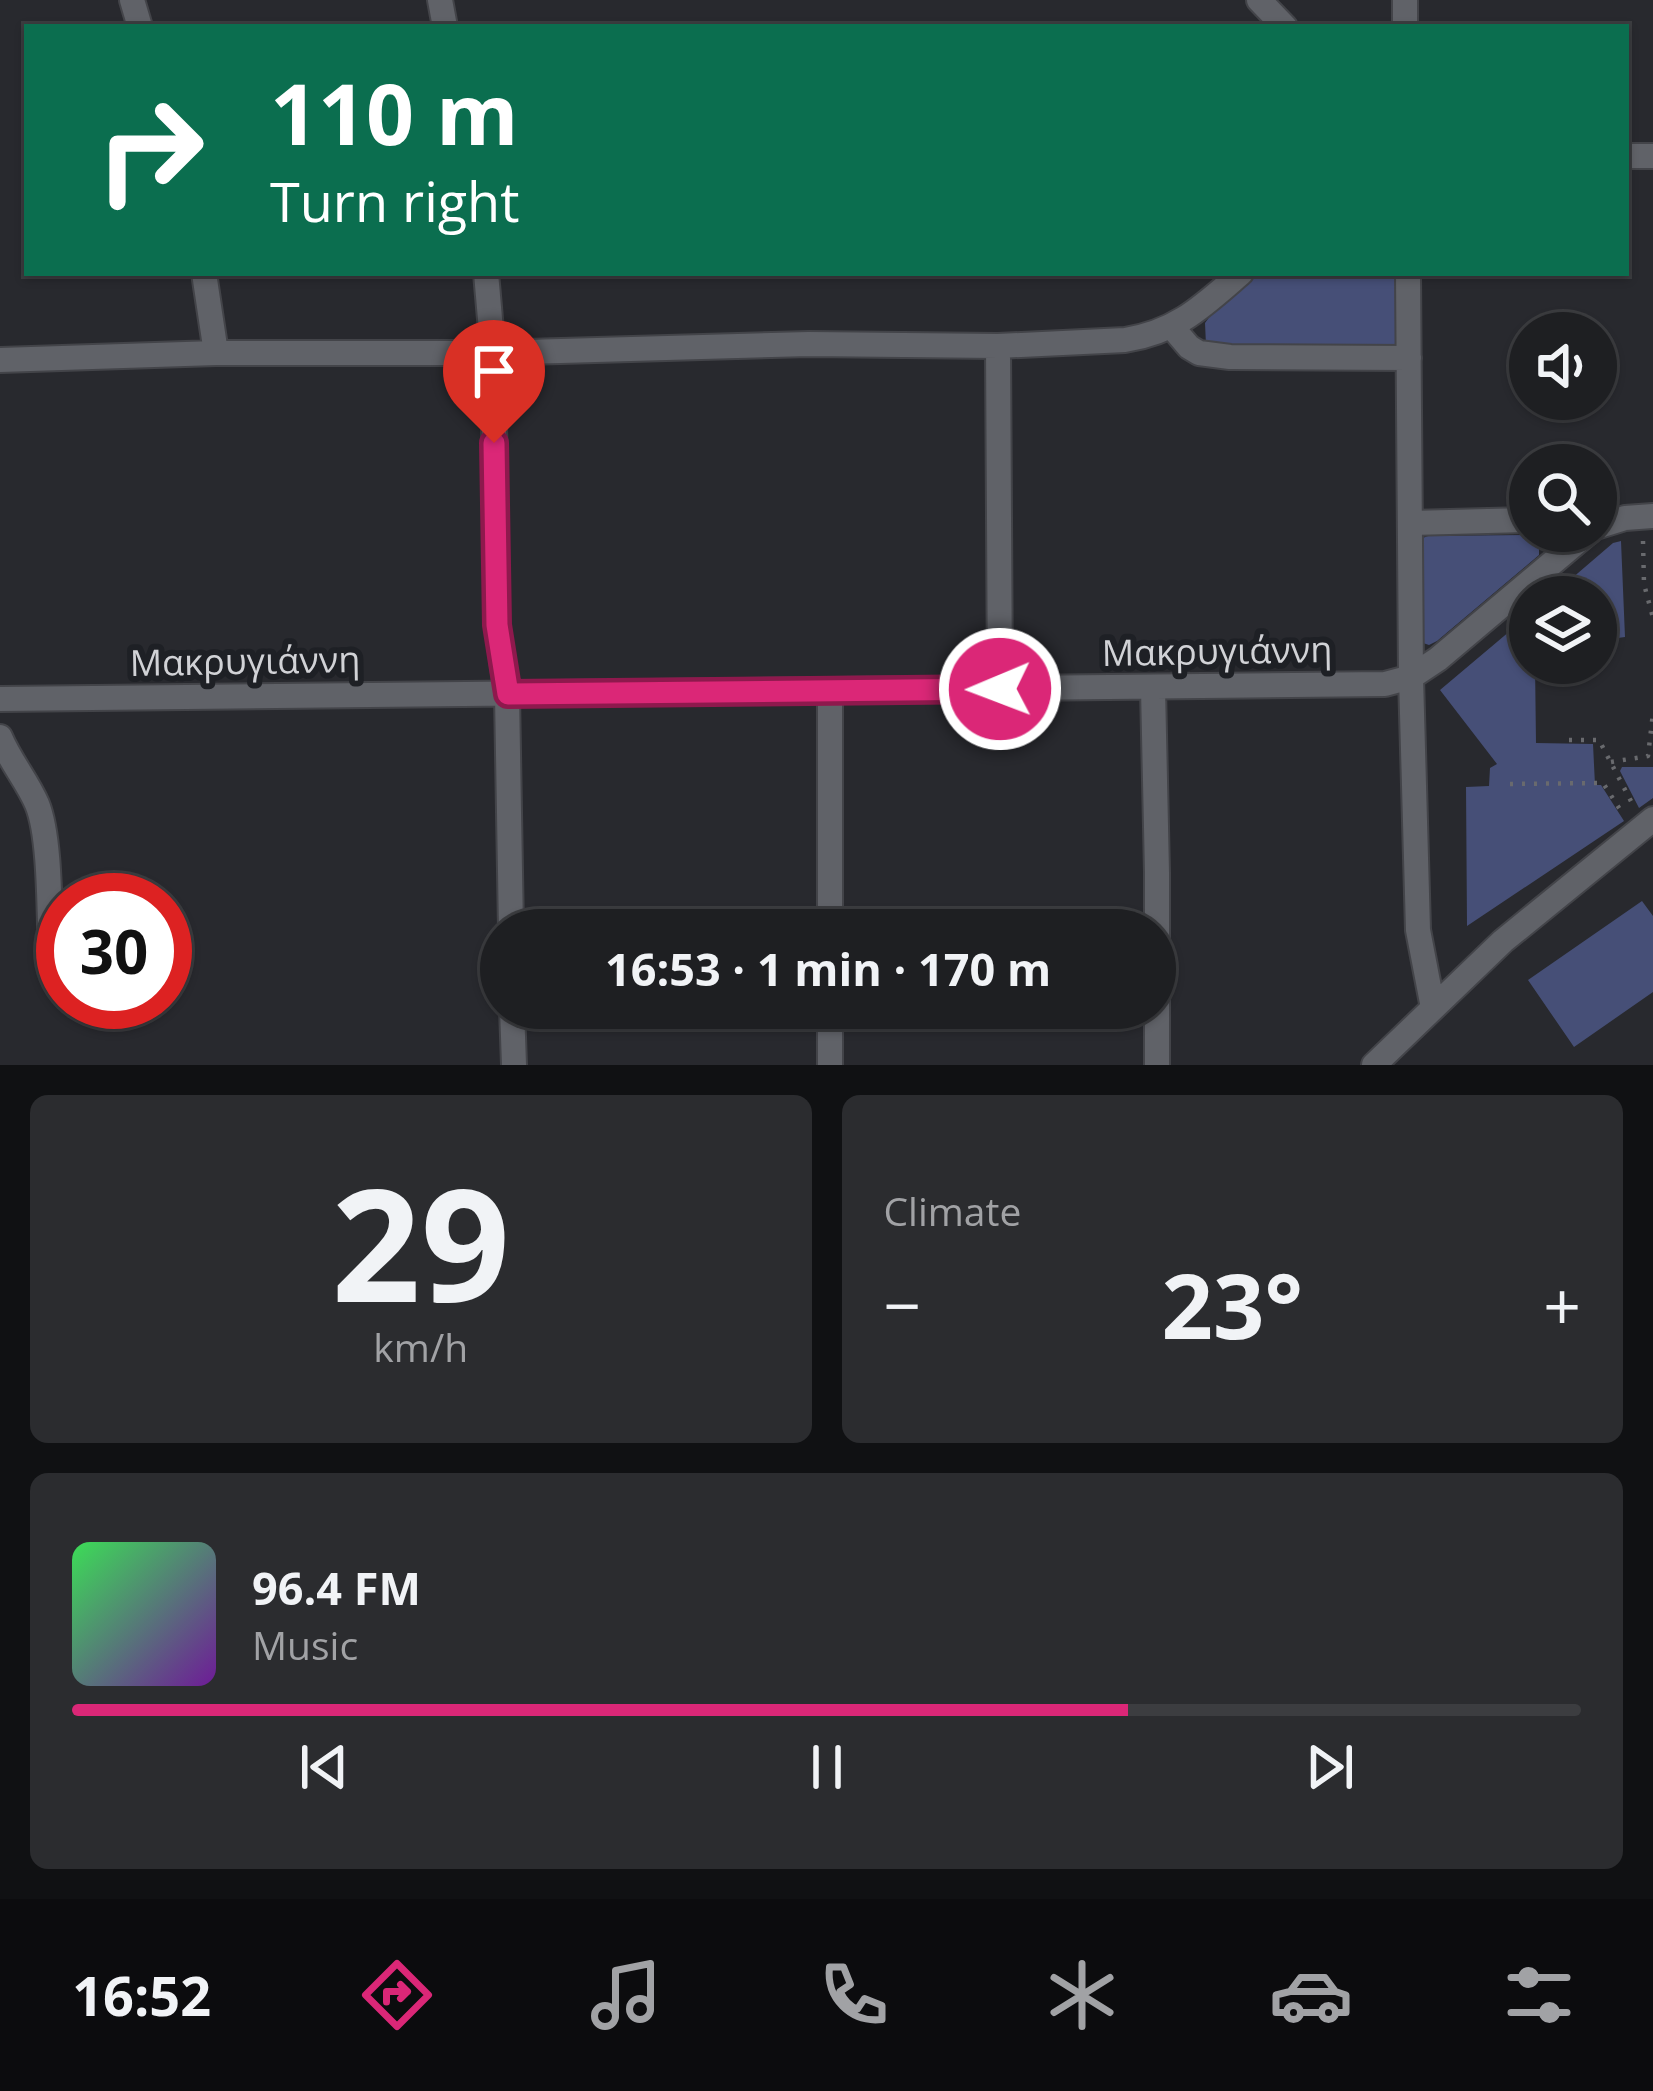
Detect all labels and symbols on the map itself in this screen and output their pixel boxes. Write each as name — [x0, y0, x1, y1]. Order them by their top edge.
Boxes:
pin — [443, 320, 545, 443]
street label: Μακρυγιάννη — [1101, 624, 1333, 677]
position arrow — [937, 626, 1063, 752]
street label: Μακρυγιάννη — [129, 634, 361, 687]
speed limit sign: 30 — [36, 873, 192, 1029]

